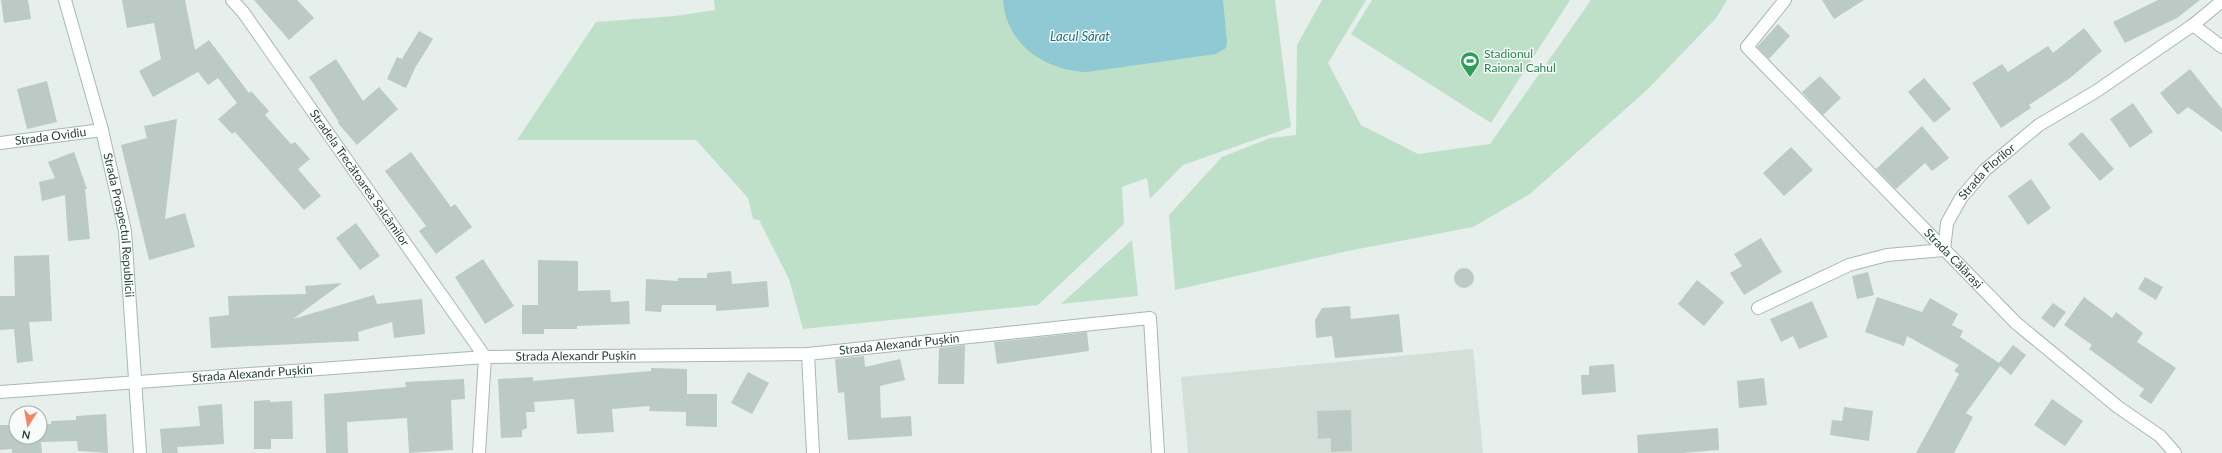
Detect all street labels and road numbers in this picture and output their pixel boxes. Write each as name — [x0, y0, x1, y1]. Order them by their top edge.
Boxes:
street label: Stradela Trecătoarea Salcâmilor — [307, 106, 413, 249]
street label: Strada Ovidiu — [14, 124, 87, 148]
street label: Strada Florilor — [1955, 140, 2019, 203]
street label: Strada Prospectul Republicii — [100, 151, 137, 298]
street label: Strada Călărași — [1921, 225, 1986, 291]
street label: Strada Alexandr Pușkin — [838, 330, 960, 358]
street label: Strada Alexandr Pușkin — [515, 348, 636, 364]
street label: Strada Alexandr Pușkin — [192, 361, 313, 385]

